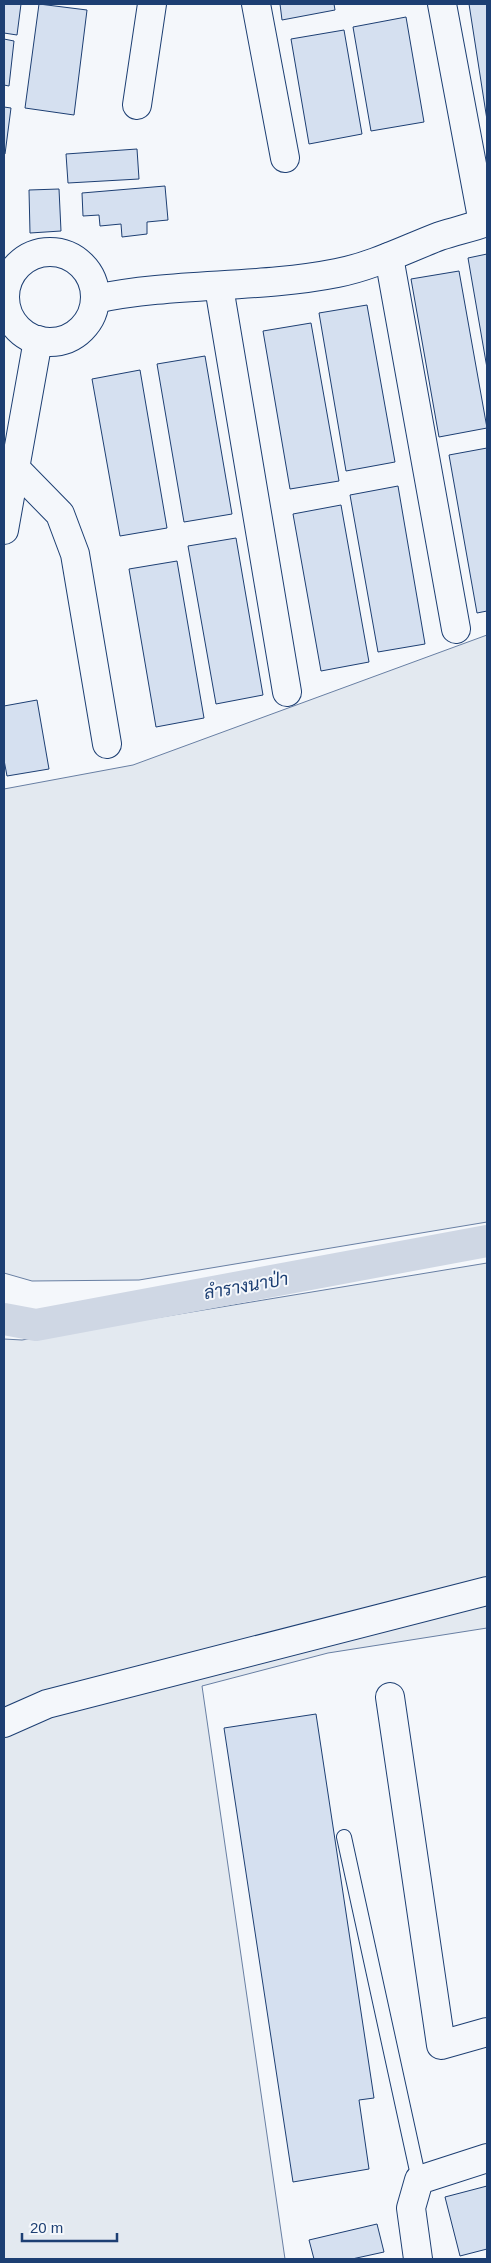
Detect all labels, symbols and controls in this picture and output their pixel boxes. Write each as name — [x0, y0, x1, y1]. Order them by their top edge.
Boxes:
water label: ลำรางนาป่า — [202, 1269, 290, 1303]
scale bar — [22, 2210, 118, 2242]
text: 20 m — [30, 2219, 63, 2236]

